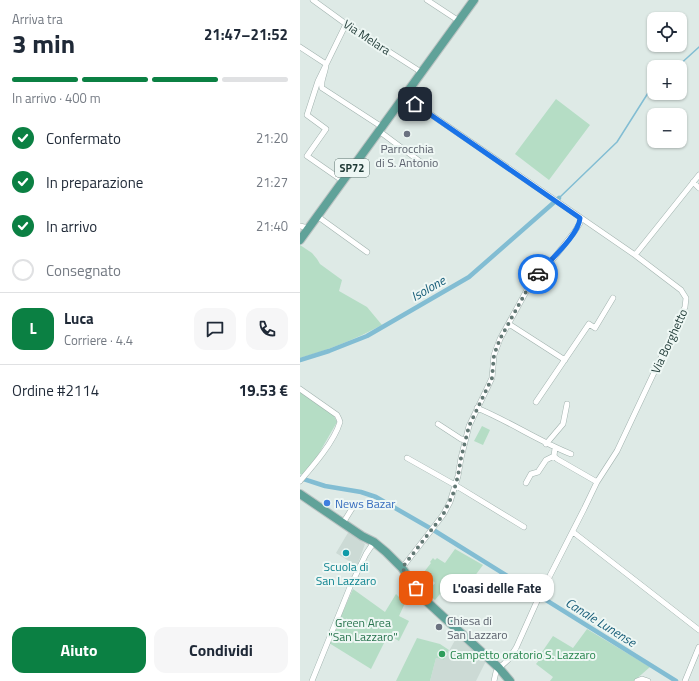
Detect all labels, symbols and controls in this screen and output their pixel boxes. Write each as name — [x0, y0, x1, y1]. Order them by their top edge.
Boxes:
text: Arriva tra — [12, 9, 63, 29]
map controls — [647, 12, 687, 148]
button: locate — [647, 12, 687, 52]
street label: Via Melara — [339, 15, 395, 59]
text: 21:47–21:52 — [204, 23, 288, 46]
text: 3 min — [12, 24, 75, 63]
button: + — [647, 60, 687, 100]
pin — [398, 87, 432, 121]
text: In arrivo · 400 m — [12, 88, 101, 108]
icon: home — [404, 93, 426, 115]
button: − — [647, 108, 687, 148]
icon: check — [12, 127, 34, 149]
text: Confermato — [46, 127, 121, 150]
text: 21:20 — [256, 128, 288, 148]
marker: Parrocchia di S. Antonio — [402, 129, 412, 139]
place label: Parrocchia di S. Antonio — [376, 139, 438, 172]
road number: SP72 — [335, 159, 369, 177]
icon: check — [12, 171, 34, 193]
text: In preparazione — [46, 171, 143, 194]
text: 21:27 — [256, 172, 288, 192]
icon: check — [12, 215, 34, 237]
text: In arrivo — [46, 215, 97, 238]
text: 21:40 — [256, 216, 288, 236]
courier — [518, 254, 558, 294]
text: Consegnato — [46, 259, 121, 282]
icon: car — [527, 263, 549, 285]
water label: Isolone — [407, 270, 450, 306]
street label: Via Borghetto — [646, 306, 692, 376]
text: Luca — [64, 307, 94, 330]
button: chat — [194, 308, 236, 350]
button: phone — [246, 308, 288, 350]
text: L — [29, 317, 37, 340]
text: Corriere · 4.4 — [64, 330, 133, 350]
text: Ordine #2114 — [12, 379, 99, 402]
text: 19.53 € — [239, 379, 288, 402]
place label: News Bazar — [335, 494, 395, 513]
marker: News Bazar — [322, 498, 332, 508]
marker: Scuola di San Lazzaro — [341, 548, 351, 558]
place label: Scuola di San Lazzaro — [316, 557, 376, 590]
pin — [399, 571, 433, 605]
callout: L'oasi delle Fate — [440, 574, 554, 602]
icon: bag — [405, 577, 427, 599]
text: L'oasi delle Fate — [453, 578, 542, 598]
water label: Canale Lunense — [562, 592, 641, 652]
place label: Chiesa di San Lazzaro — [447, 611, 508, 644]
park label: Green Area "San Lazzaro" — [328, 613, 398, 646]
marker: Chiesa di San Lazzaro — [434, 622, 444, 632]
button: Aiuto — [12, 627, 146, 673]
button: Condividi — [154, 627, 288, 673]
place label: Campetto oratorio S. Lazzaro — [450, 645, 596, 664]
marker: Campetto oratorio S. Lazzaro — [437, 649, 447, 659]

